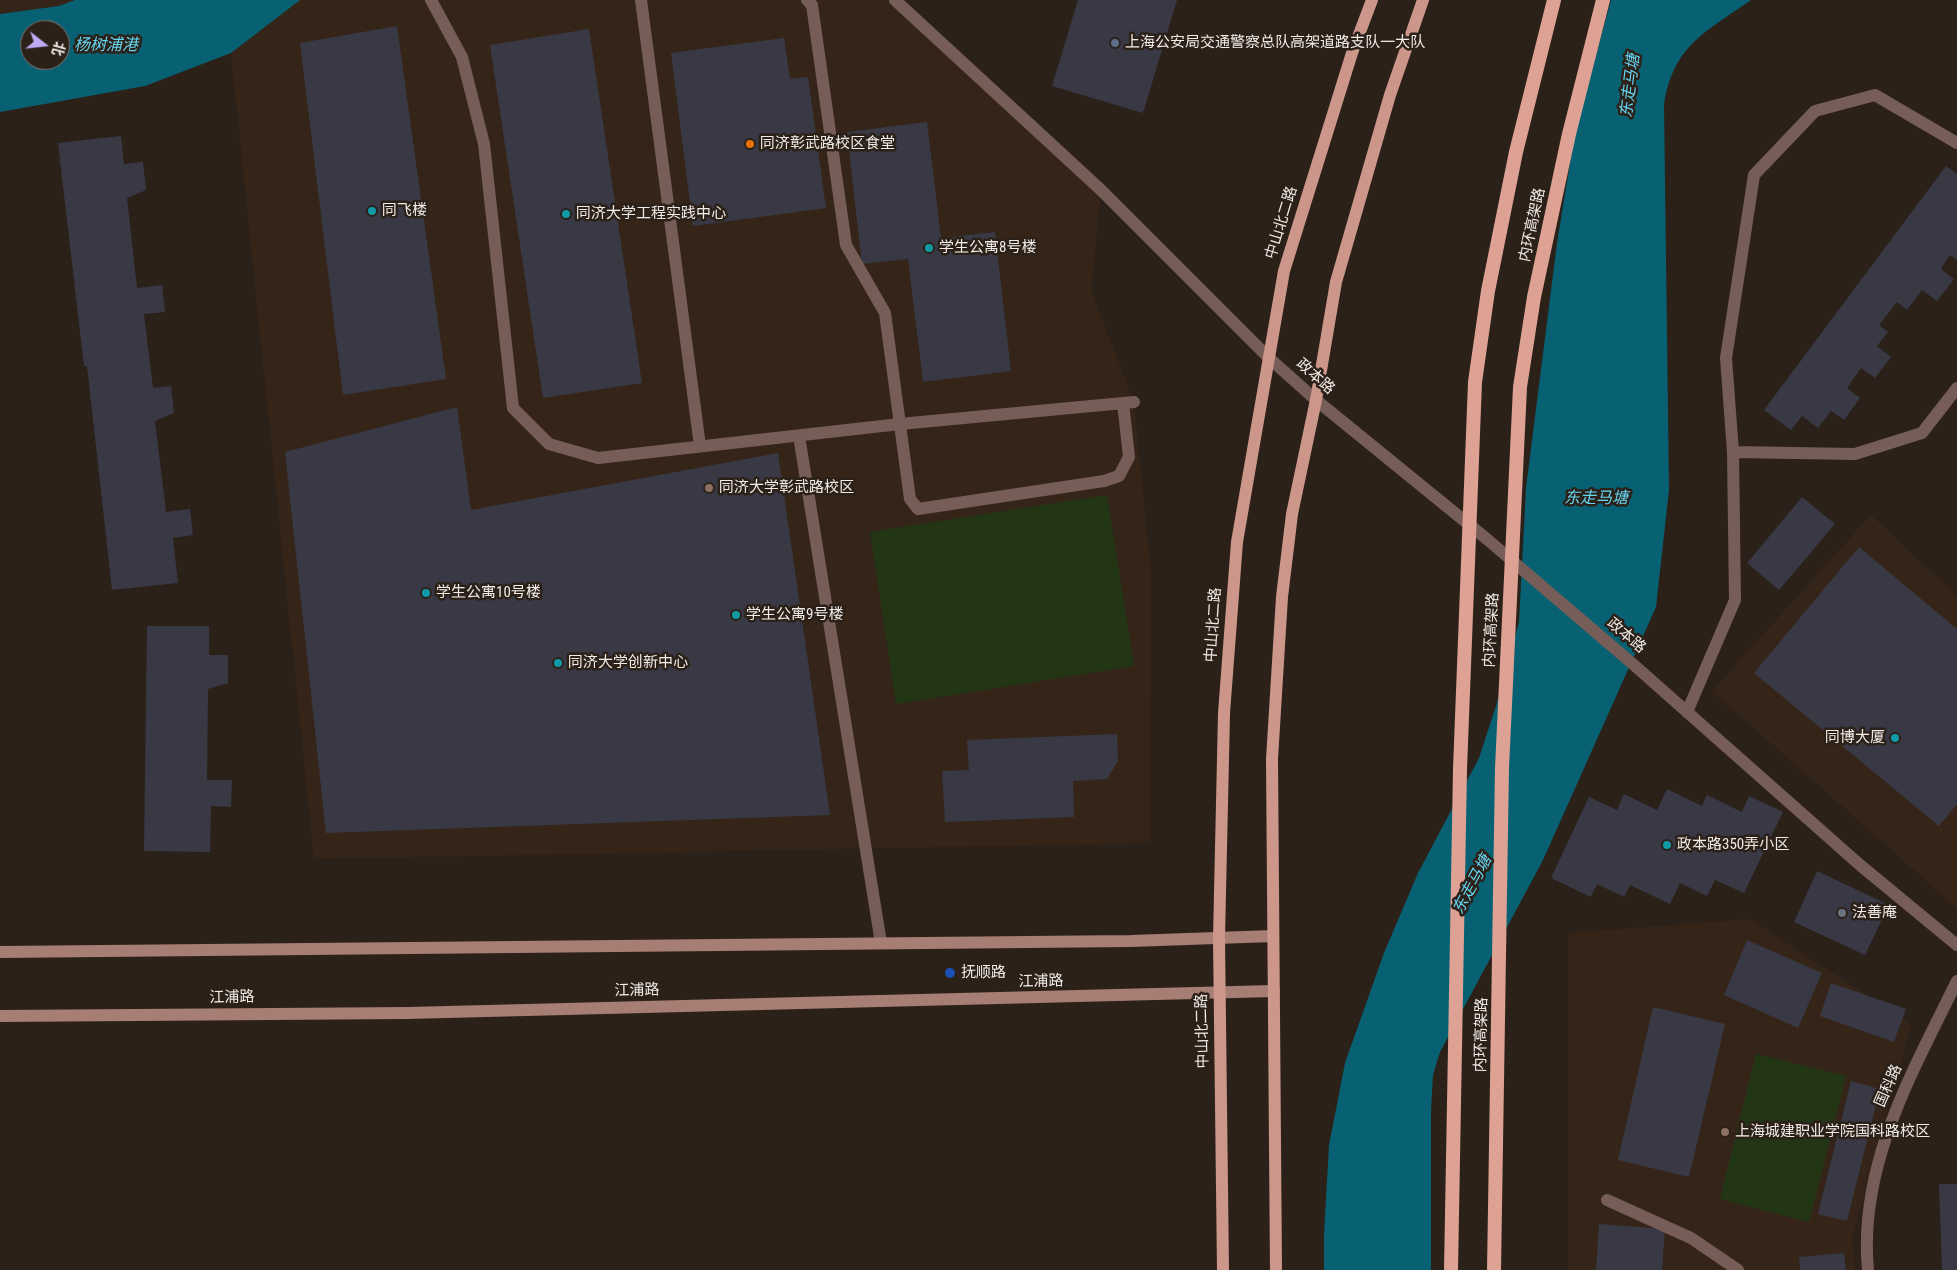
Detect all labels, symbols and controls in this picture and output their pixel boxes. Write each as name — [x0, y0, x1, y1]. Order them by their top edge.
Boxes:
north arrow — [20, 20, 70, 70]
place label: 上海公安局交通警察总队高架道路支队一大队 — [1125, 34, 1425, 52]
water label: 杨树浦港 — [74, 36, 138, 56]
marker: 上海公安局交通警察总队高架道路支队一大队 — [1109, 37, 1121, 49]
text: 北 — [49, 40, 68, 58]
water label: 东走马塘 — [1618, 53, 1644, 119]
place label: 同济彰武路校区食堂 — [760, 135, 895, 153]
marker: 同济彰武路校区食堂 — [744, 138, 756, 150]
street label: 中山北二路 — [1262, 185, 1302, 261]
street label: 内环高架路 — [1516, 186, 1550, 264]
place label: 同飞楼 — [382, 202, 427, 220]
marker: 同飞楼 — [366, 205, 378, 217]
place label: 同济大学工程实践中心 — [576, 205, 726, 223]
marker: 同济大学工程实践中心 — [560, 208, 572, 220]
place label: 学生公寓8号楼 — [939, 239, 1036, 257]
marker: 学生公寓8号楼 — [923, 242, 935, 254]
street label: 政本路 — [1292, 355, 1338, 399]
place label: 同济大学彰武路校区 — [719, 479, 854, 497]
marker: 同济大学彰武路校区 — [703, 482, 715, 494]
water label: 东走马塘 — [1564, 489, 1628, 509]
place label: 学生公寓10号楼 — [436, 584, 541, 602]
marker: 学生公寓10号楼 — [420, 587, 432, 599]
street label: 中山北二路 — [1202, 587, 1226, 663]
street label: 内环高架路 — [1481, 592, 1503, 668]
place label: 学生公寓9号楼 — [746, 606, 843, 624]
marker: 学生公寓9号楼 — [730, 609, 742, 621]
street label: 政本路 — [1603, 615, 1649, 657]
place label: 同济大学创新中心 — [568, 654, 688, 672]
marker: 同济大学创新中心 — [552, 657, 564, 669]
place label: 同博大厦 — [1825, 729, 1885, 747]
marker: 同博大厦 — [1889, 732, 1901, 744]
place label: 政本路350弄小区 — [1677, 836, 1789, 854]
marker: 政本路350弄小区 — [1661, 839, 1673, 851]
water label: 东走马塘 — [1450, 852, 1496, 918]
place label: 法善庵 — [1852, 904, 1897, 922]
marker: 法善庵 — [1836, 907, 1848, 919]
place label: 抚顺路 — [961, 964, 1006, 982]
marker: 抚顺路 — [943, 966, 957, 980]
street label: 江浦路 — [1018, 973, 1064, 991]
street label: 江浦路 — [614, 982, 660, 1000]
street label: 江浦路 — [209, 989, 255, 1007]
street label: 中山北二路 — [1193, 993, 1213, 1069]
street label: 内环高架路 — [1472, 997, 1492, 1073]
street label: 国科路 — [1872, 1062, 1906, 1110]
place label: 上海城建职业学院国科路校区 — [1735, 1123, 1930, 1141]
marker: 上海城建职业学院国科路校区 — [1719, 1126, 1731, 1138]

